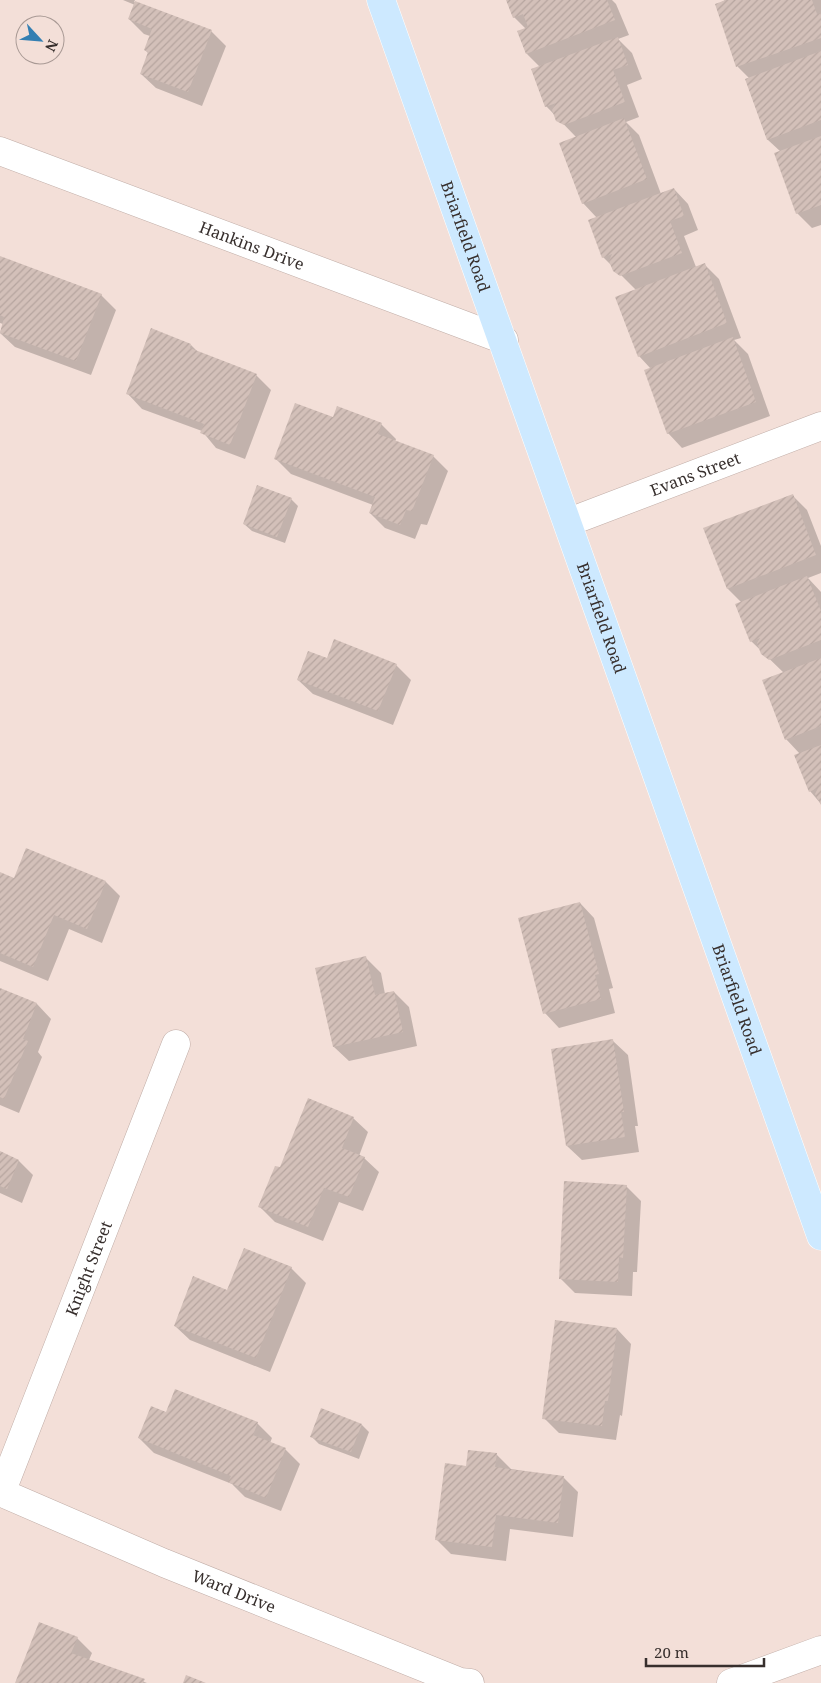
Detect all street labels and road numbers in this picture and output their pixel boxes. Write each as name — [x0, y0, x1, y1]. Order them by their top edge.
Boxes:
street label: Briarfield Road — [436, 178, 496, 295]
street label: Hankins Drive — [196, 216, 307, 275]
street label: Evans Street — [647, 447, 744, 501]
street label: Briarfield Road — [572, 559, 632, 676]
street label: Briarfield Road — [707, 941, 767, 1058]
street label: Knight Street — [60, 1218, 117, 1319]
street label: Ward Drive — [189, 1564, 279, 1618]

